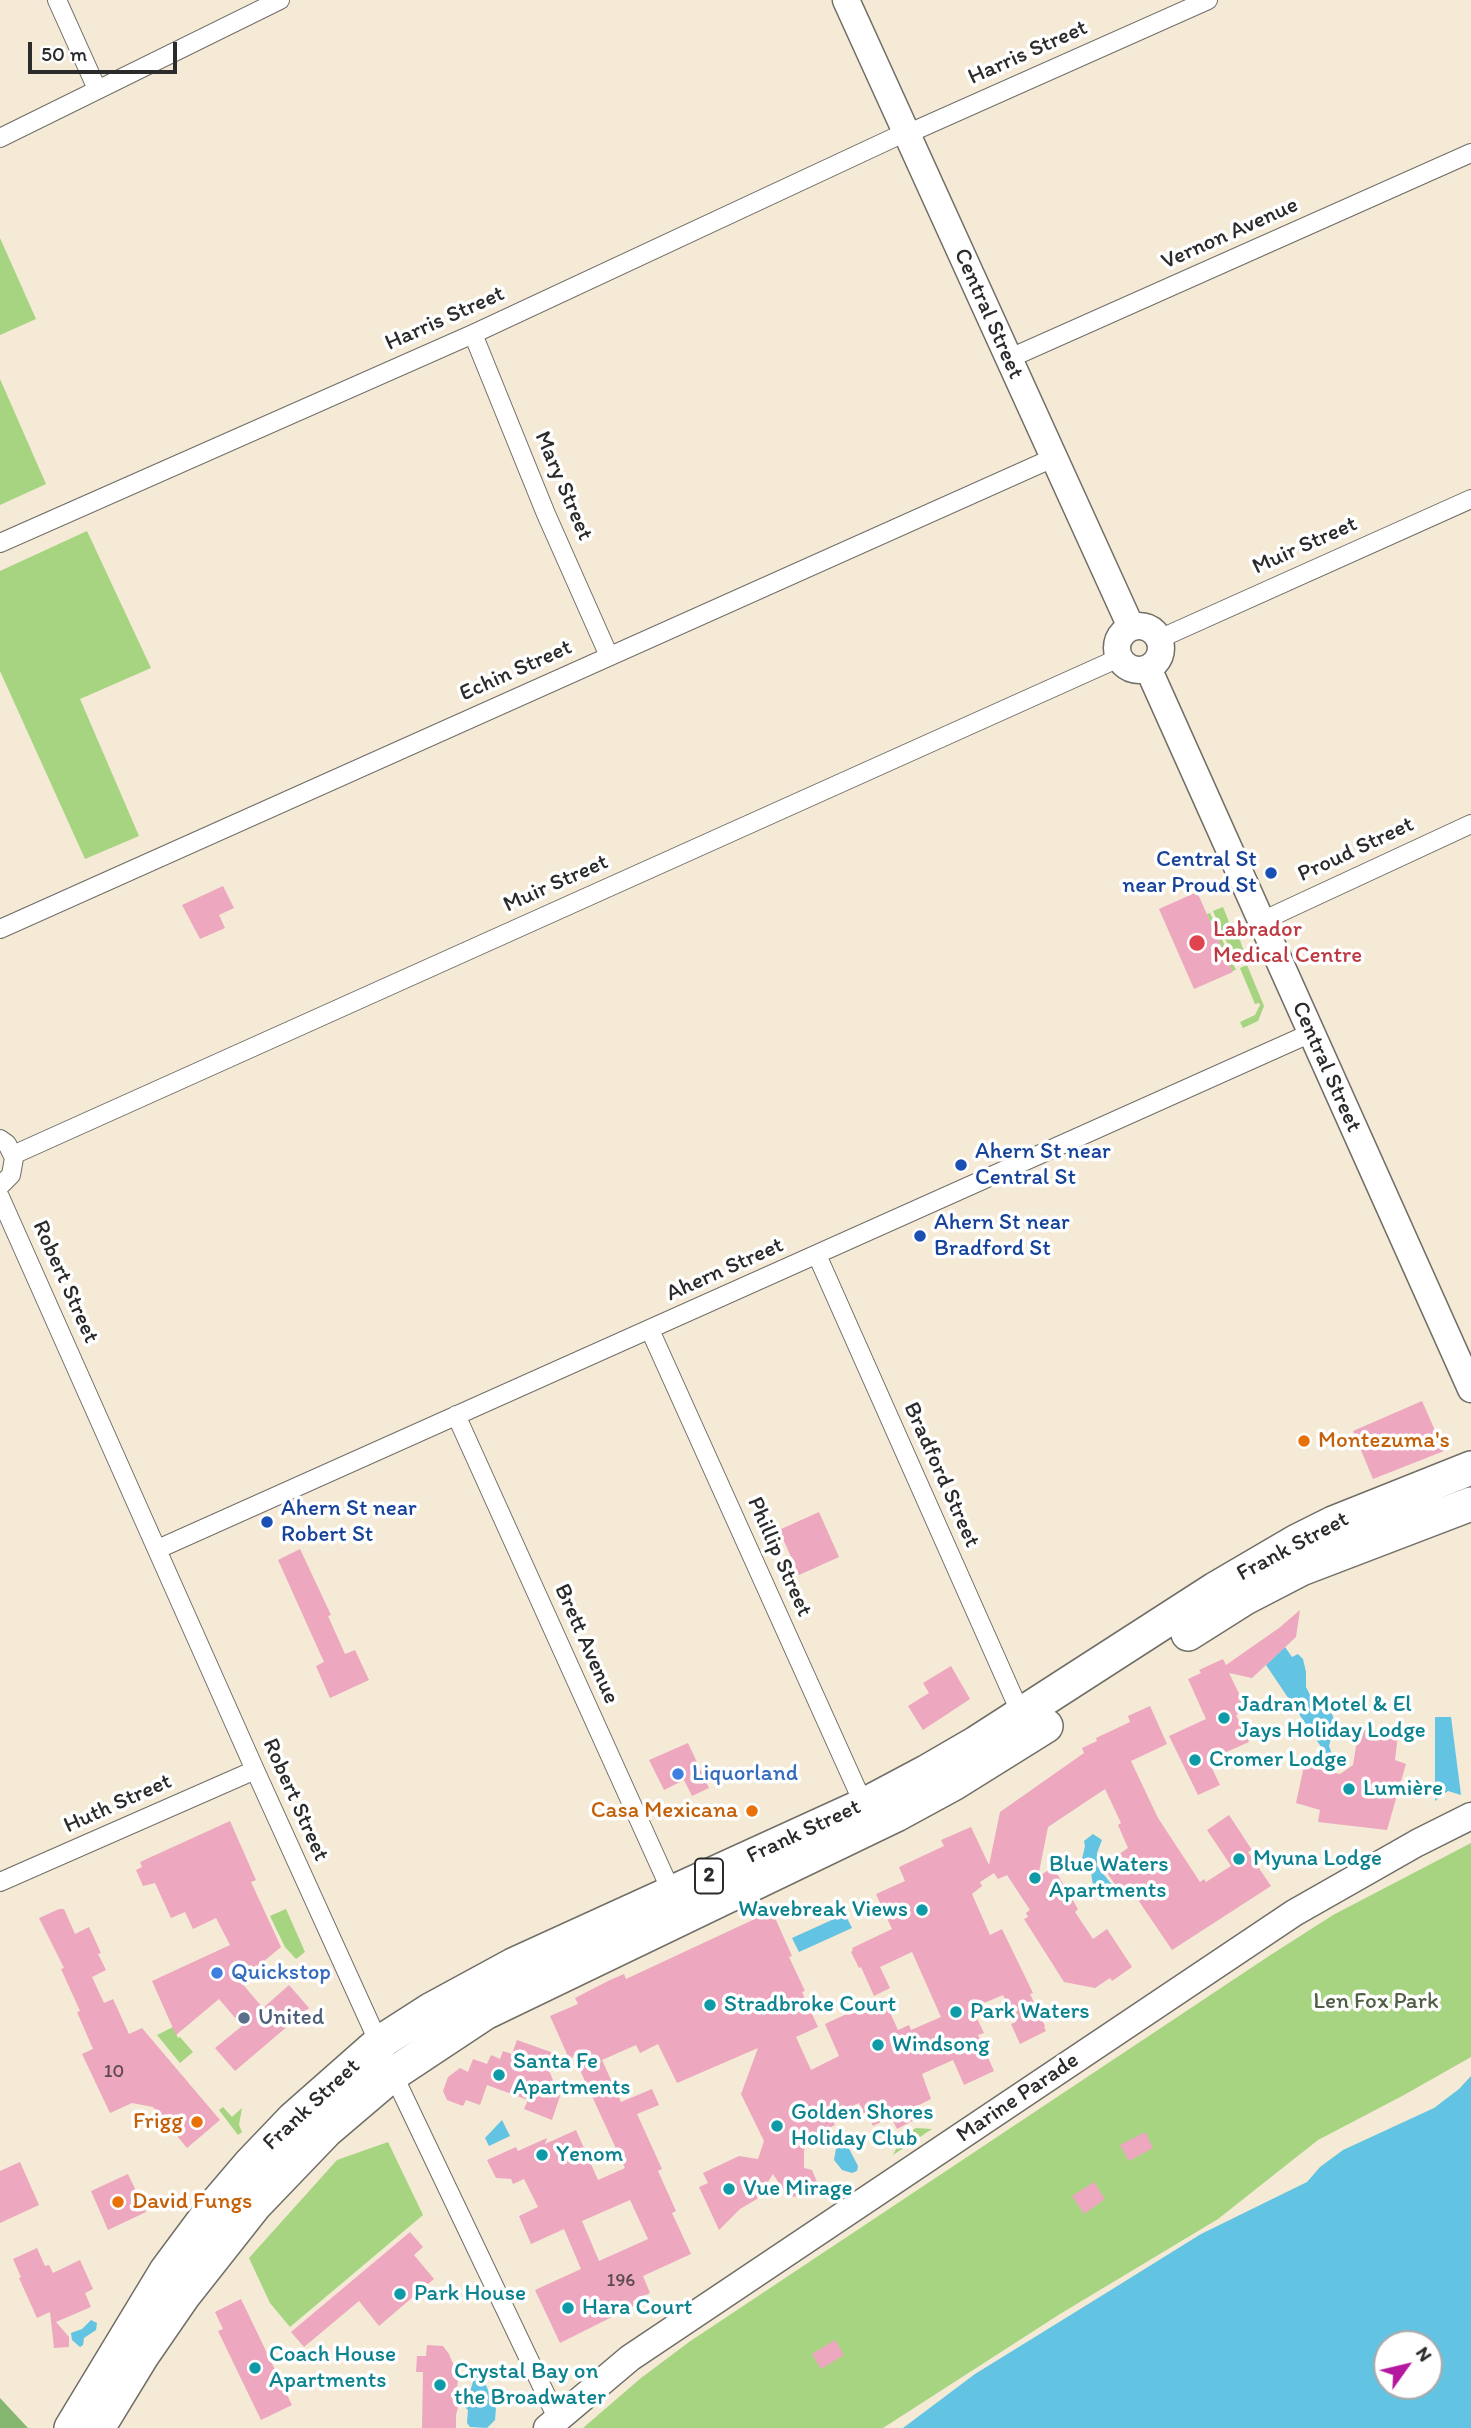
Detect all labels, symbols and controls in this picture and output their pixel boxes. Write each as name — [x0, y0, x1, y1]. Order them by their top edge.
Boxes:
street label: Harris Street — [964, 14, 1092, 92]
scale bar — [32, 28, 180, 72]
text: 50 m — [41, 41, 87, 66]
street label: Vernon Avenue — [1157, 192, 1303, 276]
street label: Central Street — [947, 244, 1029, 384]
street label: Harris Street — [381, 280, 509, 358]
street label: Mary Street — [528, 427, 598, 545]
street label: Muir Street — [1248, 511, 1362, 581]
street label: Echin Street — [456, 634, 576, 708]
street label: Proud Street — [1294, 811, 1418, 889]
place label: Central St near Proud St — [1122, 846, 1257, 900]
street label: Muir Street — [499, 849, 613, 919]
marker: Central St near Proud St — [1263, 865, 1279, 881]
place label: Labrador Medical Centre — [1213, 916, 1362, 970]
marker: Labrador Medical Centre — [1187, 933, 1207, 953]
street label: Central Street — [1285, 997, 1367, 1137]
place label: Ahern St near Central St — [975, 1138, 1111, 1192]
marker: Ahern St near Central St — [953, 1157, 969, 1173]
place label: Ahern St near Bradford St — [934, 1209, 1070, 1263]
street label: Robert Street — [26, 1216, 104, 1348]
marker: Ahern St near Bradford St — [912, 1228, 928, 1244]
street label: Ahern Street — [662, 1232, 788, 1308]
street label: Bradford Street — [897, 1398, 985, 1552]
place label: Montezuma's — [1318, 1427, 1450, 1455]
marker: Montezuma's — [1296, 1433, 1312, 1449]
street label: Phillip Street — [740, 1493, 818, 1621]
place label: Ahern St near Robert St — [281, 1495, 417, 1549]
street label: Frank Street — [1232, 1506, 1354, 1588]
marker: Ahern St near Robert St — [259, 1514, 275, 1530]
street label: Brett Avenue — [547, 1580, 625, 1708]
place label: Jadran Motel & El Jays Holiday Lodge — [1238, 1691, 1426, 1745]
marker: Jadran Motel & El Jays Holiday Lodge — [1216, 1710, 1232, 1726]
street label: Robert Street — [256, 1734, 334, 1866]
place label: Cromer Lodge — [1209, 1746, 1347, 1774]
marker: Cromer Lodge — [1187, 1752, 1203, 1768]
place label: Liquorland — [692, 1760, 798, 1788]
marker: Liquorland — [670, 1766, 686, 1782]
street label: Huth Street — [60, 1768, 176, 1840]
place label: Lumière — [1363, 1775, 1443, 1803]
marker: Lumière — [1341, 1781, 1357, 1797]
street label: Frank Street — [743, 1794, 865, 1870]
place label: Casa Mexicana — [591, 1797, 738, 1825]
marker: Casa Mexicana — [744, 1803, 760, 1819]
place label: Myuna Lodge — [1253, 1845, 1382, 1873]
place label: Blue Waters Apartments — [1049, 1851, 1168, 1905]
marker: Myuna Lodge — [1231, 1851, 1247, 1867]
road number: 2 — [695, 1858, 723, 1894]
marker: Blue Waters Apartments — [1027, 1870, 1043, 1886]
place label: Wavebreak Views — [738, 1896, 908, 1924]
marker: Wavebreak Views — [914, 1902, 930, 1918]
place label: Quickstop — [231, 1959, 331, 1987]
marker: Quickstop — [209, 1965, 225, 1981]
park label: Len Fox Park — [1313, 1988, 1439, 2016]
place label: Stradbroke Court — [724, 1991, 896, 2019]
marker: Stradbroke Court — [702, 1997, 718, 2013]
place label: Park Waters — [970, 1998, 1090, 2026]
place label: United — [258, 2004, 324, 2032]
marker: Park Waters — [948, 2004, 964, 2020]
marker: United — [236, 2010, 252, 2026]
place label: Windsong — [892, 2031, 990, 2059]
marker: Windsong — [870, 2037, 886, 2053]
street label: Marine Parade — [951, 2047, 1085, 2149]
place label: Santa Fe Apartments — [513, 2048, 631, 2102]
street label: Frank Street — [258, 2053, 366, 2157]
house number: 10 — [104, 2061, 124, 2083]
marker: Santa Fe Apartments — [491, 2067, 507, 2083]
place label: Golden Shores Holiday Club — [791, 2099, 934, 2153]
place label: Frigg — [133, 2108, 183, 2136]
marker: Frigg — [189, 2114, 205, 2130]
marker: Golden Shores Holiday Club — [769, 2118, 785, 2134]
place label: Yenom — [556, 2141, 623, 2169]
marker: Yenom — [534, 2147, 550, 2163]
place label: Vue Mirage — [743, 2175, 853, 2203]
marker: Vue Mirage — [721, 2181, 737, 2197]
place label: David Fungs — [132, 2188, 252, 2216]
marker: David Fungs — [110, 2194, 126, 2210]
house number: 196 — [607, 2270, 635, 2292]
place label: Park House — [414, 2280, 526, 2308]
marker: Park House — [392, 2286, 408, 2302]
place label: Hara Court — [582, 2294, 692, 2322]
marker: Hara Court — [560, 2300, 576, 2316]
north arrow — [1373, 2330, 1443, 2400]
place label: Coach House Apartments — [269, 2341, 396, 2395]
text: N — [1411, 2342, 1437, 2366]
place label: Crystal Bay on the Broadwater — [454, 2358, 606, 2412]
marker: Coach House Apartments — [247, 2360, 263, 2376]
marker: Crystal Bay on the Broadwater — [432, 2377, 448, 2393]

